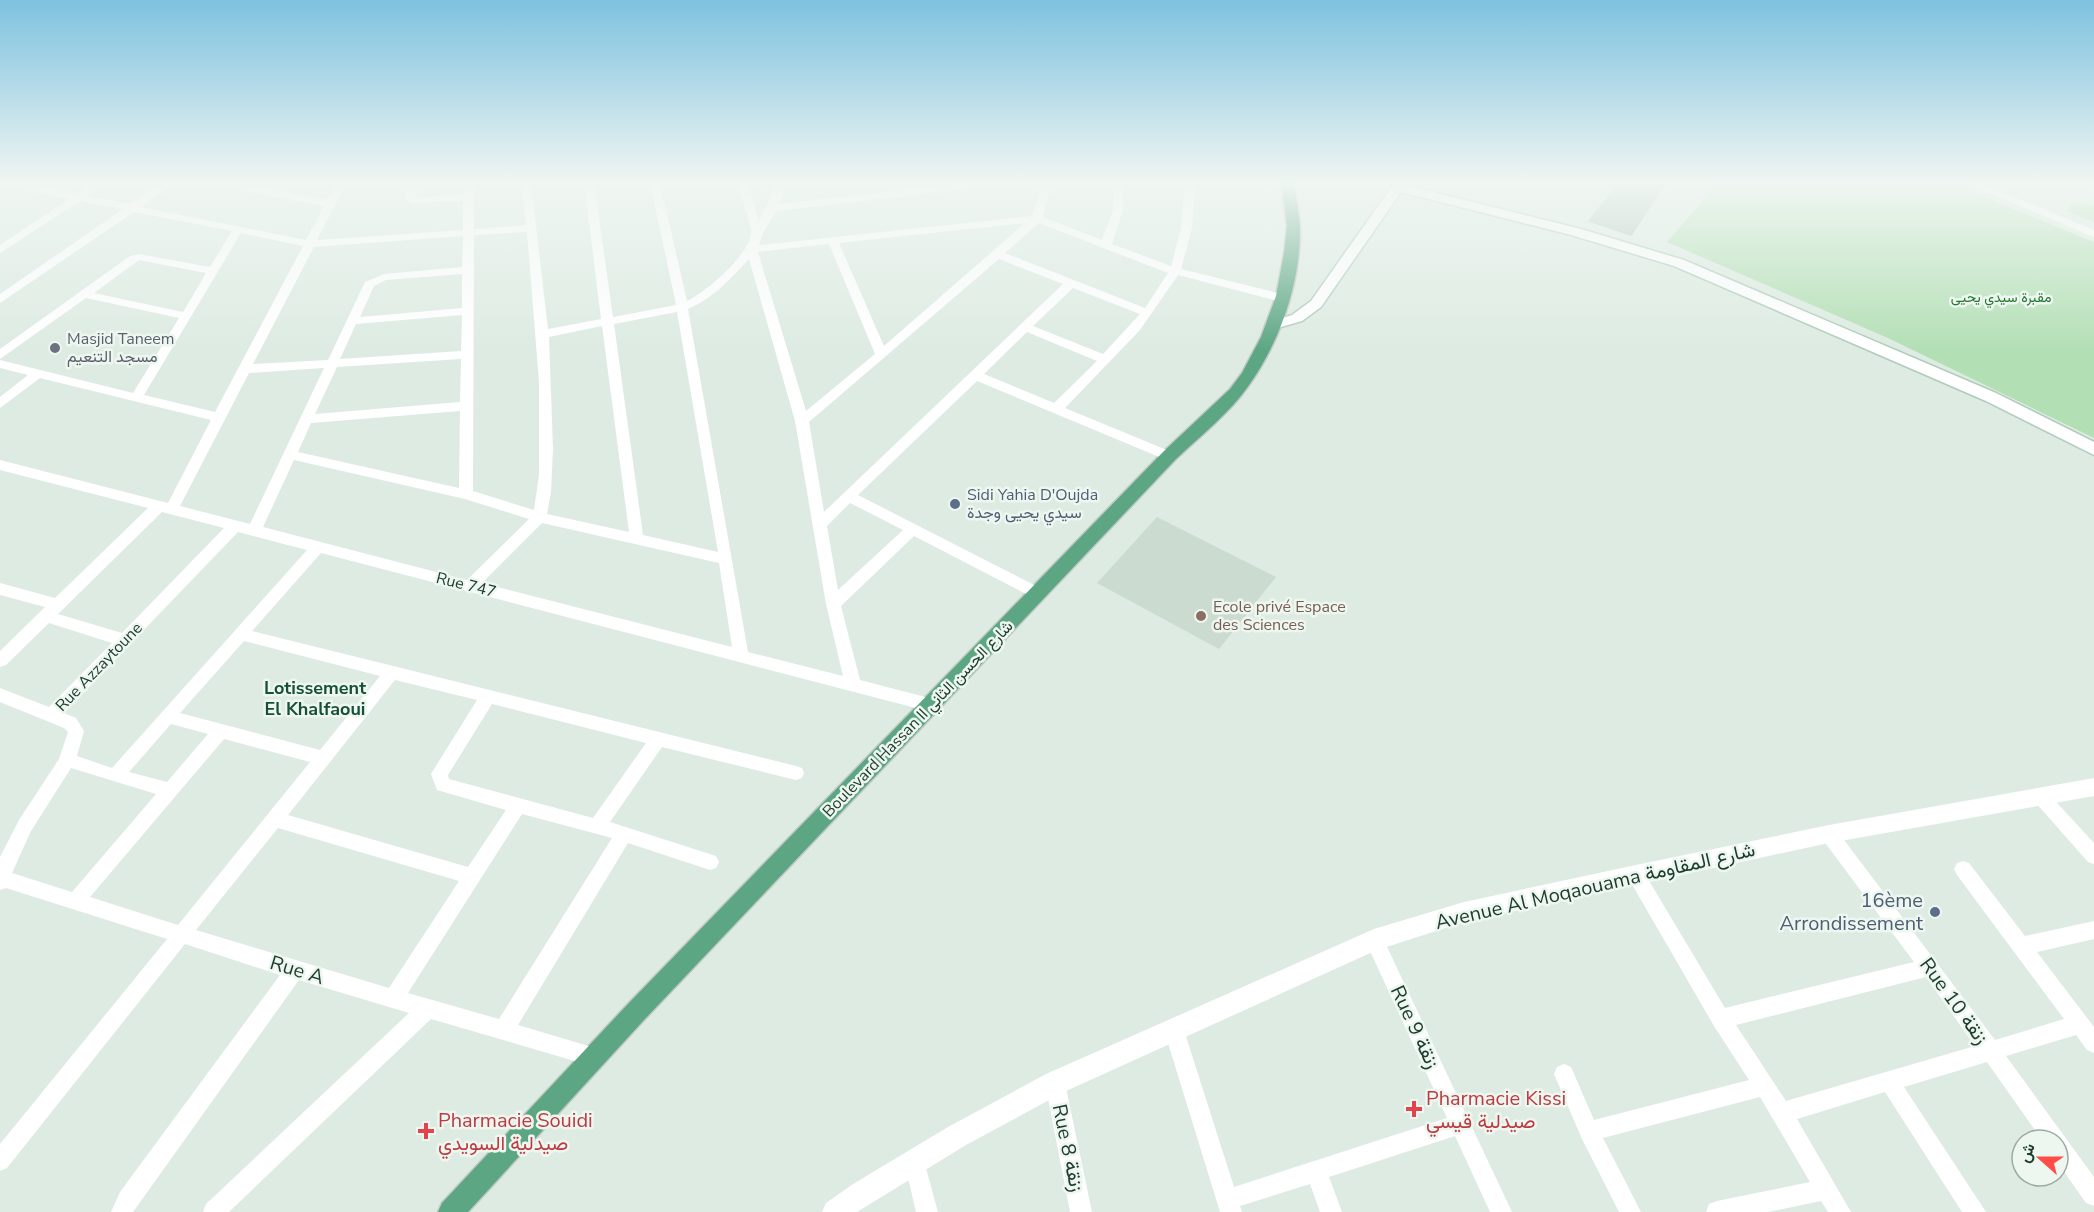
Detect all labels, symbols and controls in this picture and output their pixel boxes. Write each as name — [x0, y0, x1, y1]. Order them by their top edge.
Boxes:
park label: مقبرة سيدي يحيى — [1951, 288, 2051, 309]
place label: Masjid Taneem مسجد التنعيم — [67, 328, 174, 368]
marker: Masjid Taneem مسجد التنعيم — [48, 341, 62, 355]
place label: Sidi Yahia D'Oujda سيدي يحيى وجدة — [967, 484, 1098, 526]
marker: Sidi Yahia D'Oujda سيدي يحيى وجدة — [948, 497, 962, 511]
street label: Rue 747 — [434, 567, 498, 603]
place label: Ecole privé Espace des Sciences — [1213, 596, 1346, 636]
marker: Ecole privé Espace des Sciences — [1194, 609, 1208, 623]
street label: Boulevard Hassan II شارع الحسن الثاني — [818, 616, 1020, 824]
street label: Rue Azzaytoune — [51, 617, 147, 717]
district label: Lotissement El Khalfaoui — [264, 676, 366, 721]
street label: Avenue Al Moqaouama شارع المقاومة — [1432, 836, 1758, 936]
place label: 16ème Arrondissement — [1779, 887, 1924, 937]
marker: 16ème Arrondissement — [1928, 905, 1942, 919]
street label: Rue A — [267, 949, 328, 991]
street label: Rue 10 زنقة — [1913, 952, 1995, 1050]
street label: Rue 9 زنقة — [1384, 981, 1446, 1073]
place label: Pharmacie Kissi صيدلية قيسي — [1426, 1085, 1566, 1138]
street label: Rue 8 زنقة — [1046, 1102, 1090, 1194]
marker: Pharmacie Kissi صيدلية قيسي — [1407, 1102, 1421, 1116]
place label: Pharmacie Souidi صيدلية السويدي — [438, 1107, 593, 1160]
marker: Pharmacie Souidi صيدلية السويدي — [419, 1124, 433, 1138]
north arrow — [2010, 1128, 2070, 1188]
text: ش — [2013, 1140, 2041, 1166]

